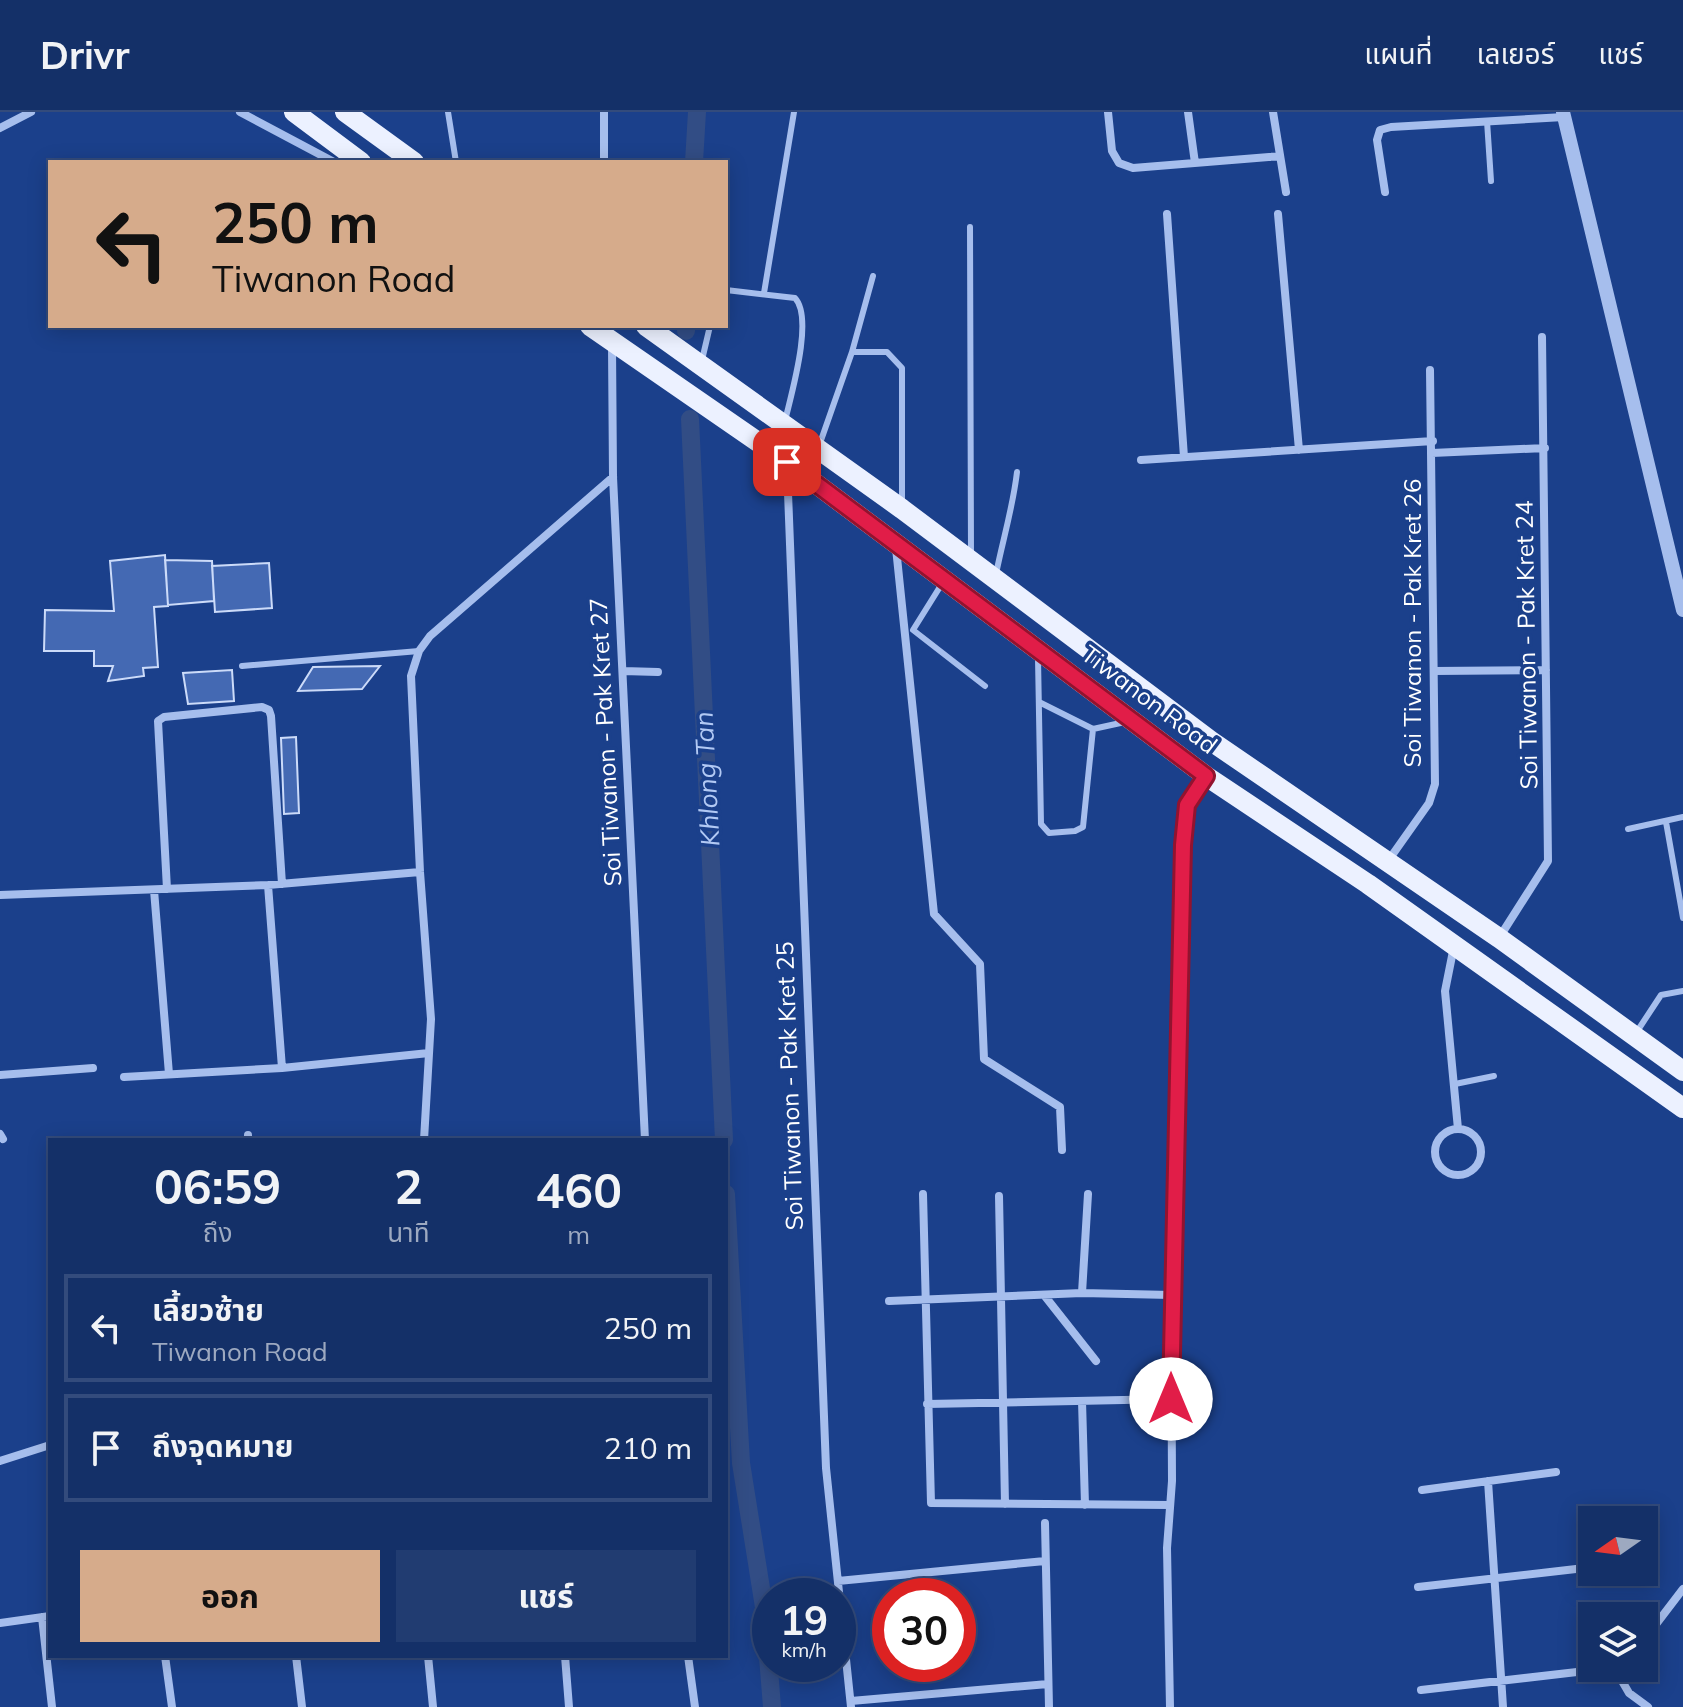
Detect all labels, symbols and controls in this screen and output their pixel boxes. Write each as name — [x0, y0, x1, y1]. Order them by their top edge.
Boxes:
text: Drivr — [40, 31, 129, 79]
text: แผนที่ — [1364, 36, 1433, 71]
text: เลเยอร์ — [1477, 36, 1554, 71]
text: แชร์ — [1598, 36, 1643, 71]
text: 250 m — [212, 187, 379, 257]
icon: left — [80, 192, 184, 296]
text: Tiwanon Road — [212, 256, 455, 301]
pin — [753, 428, 821, 496]
icon: arrive — [765, 440, 809, 484]
street label: Soi Tiwanon - Pak Kret 26 — [1397, 479, 1427, 767]
street label: Soi Tiwanon - Pak Kret 24 — [1508, 500, 1544, 790]
street label: Soi Tiwanon - Pak Kret 27 — [582, 597, 628, 887]
street label: Tiwanon Road — [1076, 638, 1223, 760]
water label: Khlong Tan — [686, 711, 727, 847]
street label: Soi Tiwanon - Pak Kret 25 — [769, 941, 809, 1231]
text: 06:59 — [154, 1156, 281, 1216]
text: 2 — [394, 1156, 423, 1216]
text: 460 — [536, 1160, 622, 1220]
text: ถึง — [203, 1216, 232, 1249]
text: นาที — [387, 1216, 430, 1249]
text: m — [567, 1218, 590, 1251]
text: เลี้ยวซ้าย — [152, 1291, 264, 1329]
icon: left — [84, 1306, 128, 1350]
text: 250 m — [604, 1309, 692, 1347]
text: Tiwanon Road — [152, 1335, 328, 1368]
position arrow — [1129, 1357, 1213, 1441]
icon: arrive — [84, 1426, 128, 1470]
text: ถึงจุดหมาย — [152, 1427, 293, 1465]
text: 210 m — [604, 1429, 692, 1467]
north arrow — [1578, 1506, 1658, 1586]
map controls — [1578, 1506, 1658, 1682]
button: ออก — [80, 1550, 380, 1642]
button: แชร์ — [396, 1550, 696, 1642]
speed limit sign: 30 — [872, 1578, 976, 1682]
text: 19 — [780, 1595, 828, 1645]
button: layers — [1578, 1602, 1658, 1682]
text: km/h — [781, 1637, 827, 1662]

